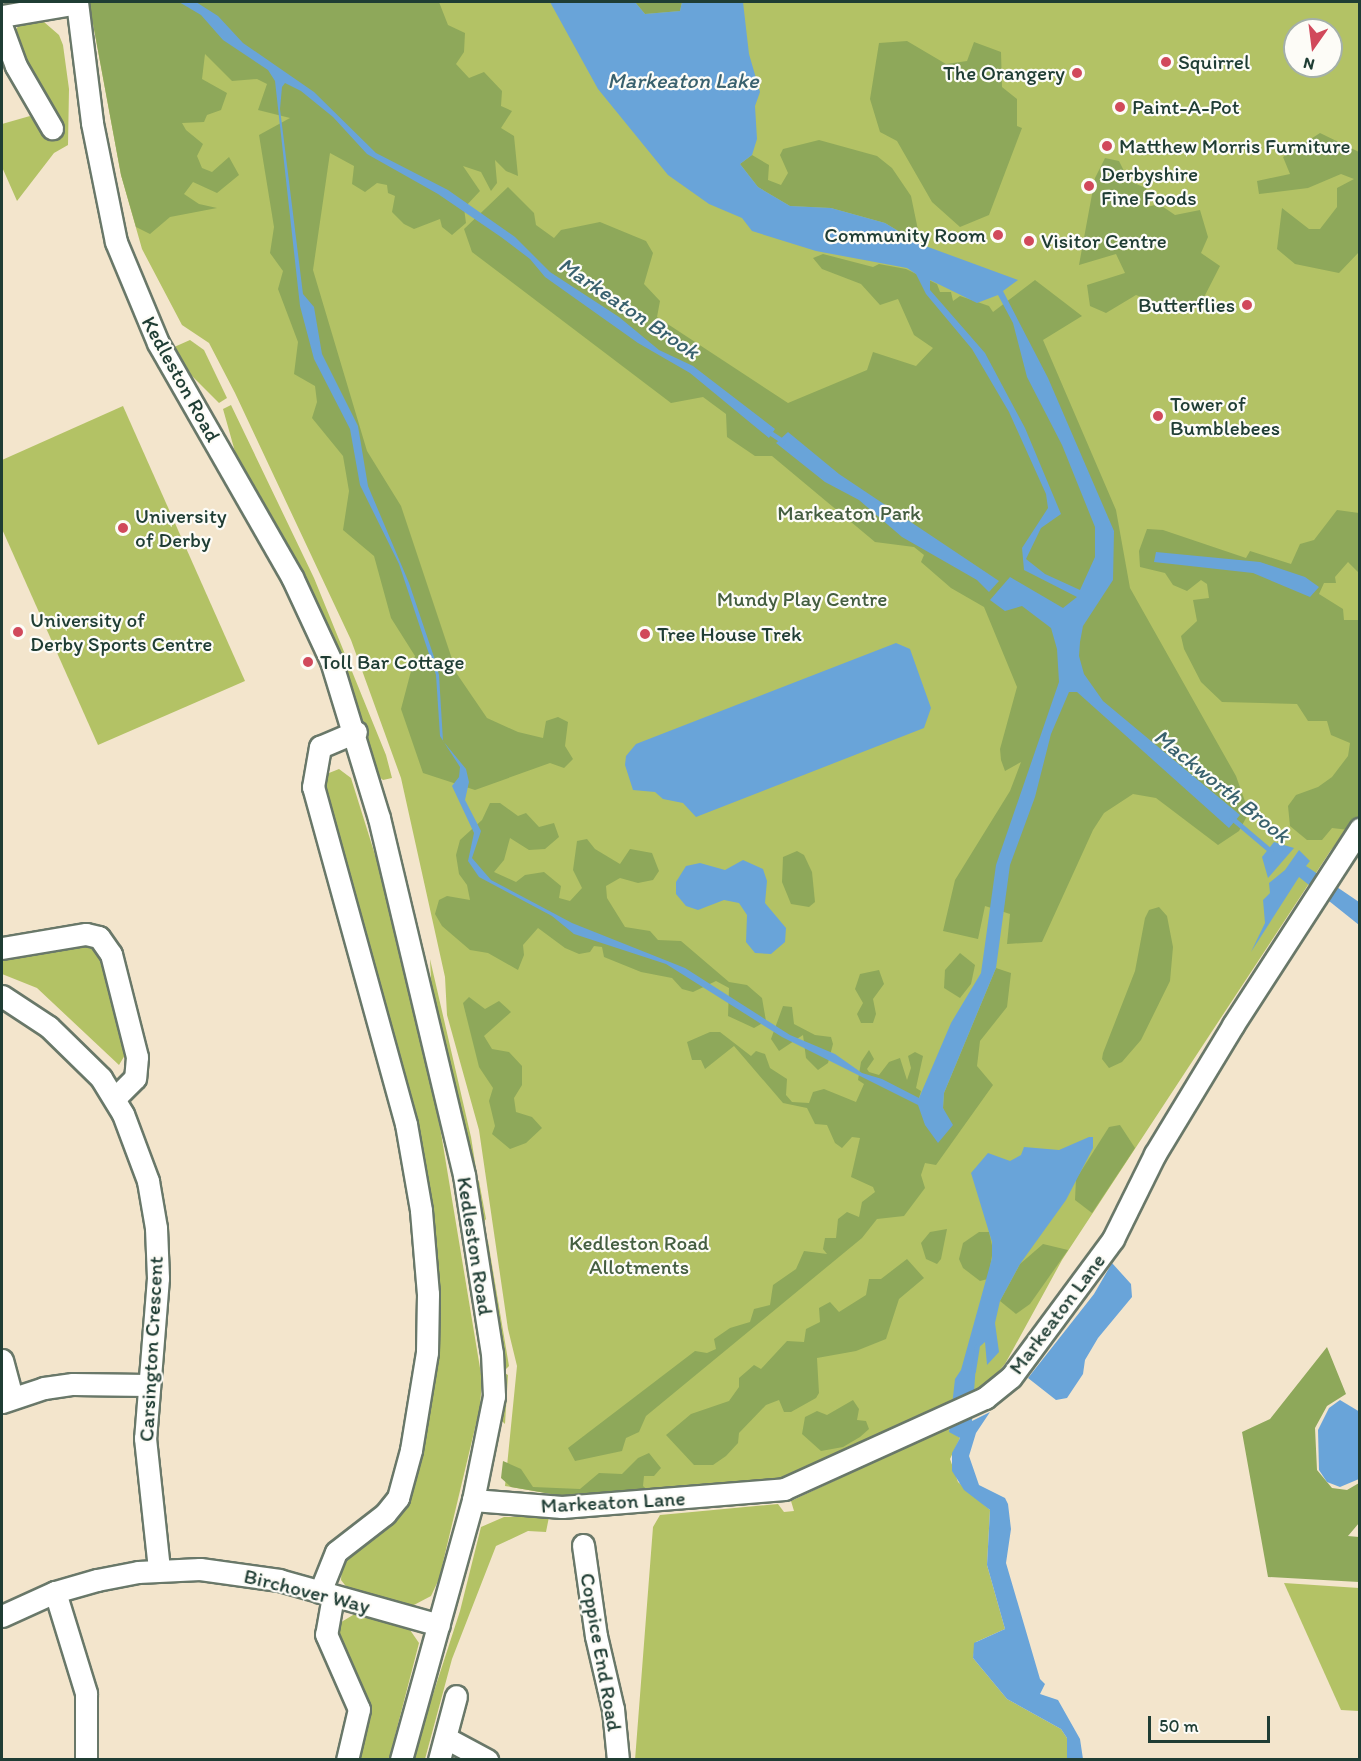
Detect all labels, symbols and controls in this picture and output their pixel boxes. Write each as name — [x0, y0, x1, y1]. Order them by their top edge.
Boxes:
north arrow — [1283, 18, 1343, 78]
place label: Squirrel — [1178, 49, 1250, 75]
text: N — [1301, 53, 1317, 75]
marker: Squirrel — [1159, 55, 1173, 69]
place label: The Orangery — [943, 60, 1065, 86]
marker: The Orangery — [1070, 66, 1084, 80]
water label: Markeaton Lake — [607, 68, 759, 94]
place label: Paint-A-Pot — [1132, 94, 1240, 120]
marker: Paint-A-Pot — [1113, 100, 1127, 114]
place label: Matthew Morris Furniture — [1119, 133, 1350, 159]
marker: Matthew Morris Furniture — [1100, 139, 1114, 153]
place label: Derbyshire Fine Foods — [1101, 161, 1198, 211]
marker: Derbyshire Fine Foods — [1082, 179, 1096, 193]
place label: Community Room — [824, 222, 986, 248]
marker: Community Room — [991, 228, 1005, 242]
place label: Visitor Centre — [1041, 228, 1167, 254]
marker: Visitor Centre — [1022, 234, 1036, 248]
water label: Markeaton Brook — [554, 251, 704, 365]
place label: Butterflies — [1138, 292, 1235, 318]
marker: Butterflies — [1240, 298, 1254, 312]
street label: Kedleston Road — [136, 312, 226, 446]
place label: Tower of Bumblebees — [1170, 391, 1280, 441]
marker: Tower of Bumblebees — [1151, 409, 1165, 423]
park label: Markeaton Park — [777, 500, 921, 526]
place label: University of Derby — [135, 503, 227, 553]
marker: University of Derby — [116, 521, 130, 535]
park label: Mundy Play Centre — [717, 586, 887, 612]
place label: University of Derby Sports Centre — [30, 607, 213, 657]
place label: Tree House Trek — [657, 621, 801, 647]
marker: University of Derby Sports Centre — [11, 625, 25, 639]
marker: Tree House Trek — [638, 627, 652, 641]
place label: Toll Bar Cottage — [320, 649, 465, 675]
marker: Toll Bar Cottage — [301, 655, 315, 669]
water label: Mackworth Brook — [1149, 723, 1295, 849]
street label: Kedleston Road — [452, 1175, 498, 1317]
park label: Kedleston Road Allotments — [569, 1230, 709, 1280]
street label: Markeaton Lane — [1003, 1248, 1111, 1380]
street label: Carsington Crescent — [134, 1256, 168, 1442]
street label: Markeaton Lane — [539, 1486, 687, 1518]
street label: Birchover Way — [241, 1563, 373, 1619]
street label: Coppice End Road — [575, 1571, 627, 1733]
scale bar — [1151, 1704, 1272, 1742]
text: 50 m — [1159, 1715, 1199, 1737]

